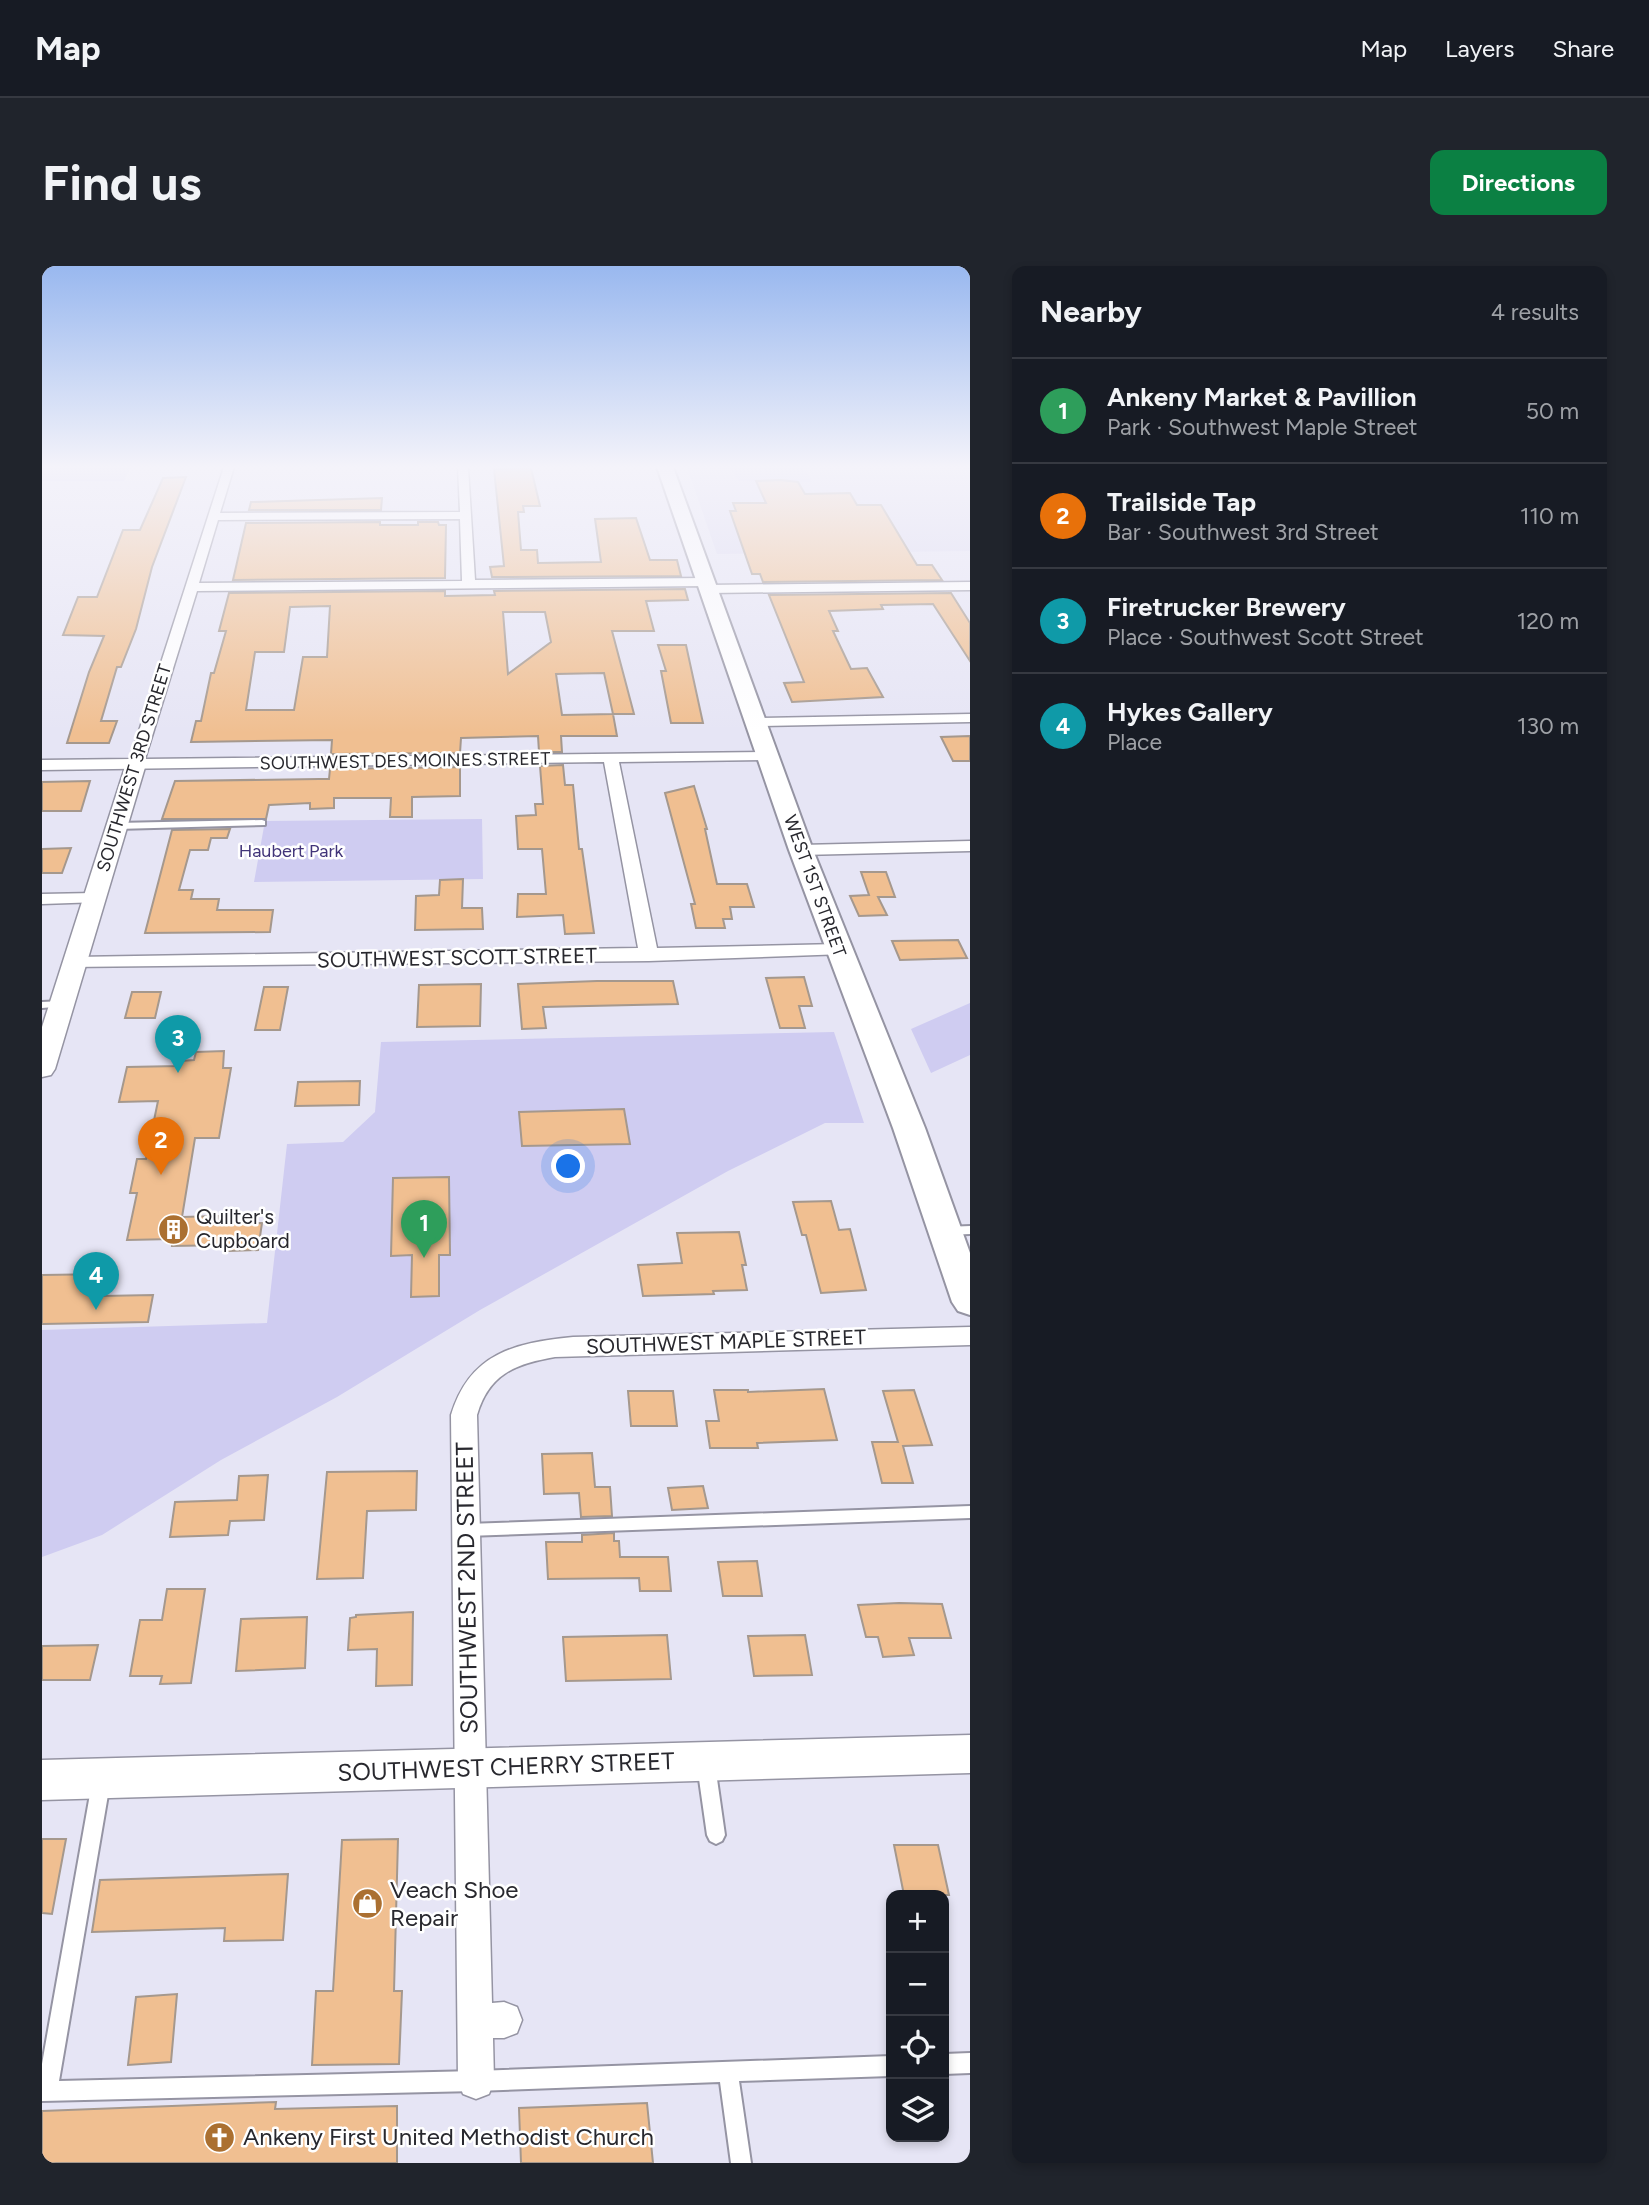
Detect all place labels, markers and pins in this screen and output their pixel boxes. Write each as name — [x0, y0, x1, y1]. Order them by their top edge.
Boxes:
pin: 3 — [155, 1015, 201, 1073]
pin: 2 — [138, 1117, 184, 1175]
pin: 1 — [401, 1200, 447, 1258]
place label: Quilter's Cupboard — [196, 1204, 290, 1253]
building icon: Quilter's Cupboard — [156, 1212, 190, 1246]
pin: 4 — [73, 1252, 119, 1310]
place label: Veach Shoe Repair — [390, 1875, 518, 1932]
shop icon: Veach Shoe Repair — [350, 1887, 384, 1921]
church icon: Ankeny First United Methodist Church — [203, 2120, 237, 2154]
place label: Ankeny First United Methodist Church — [243, 2122, 654, 2151]

